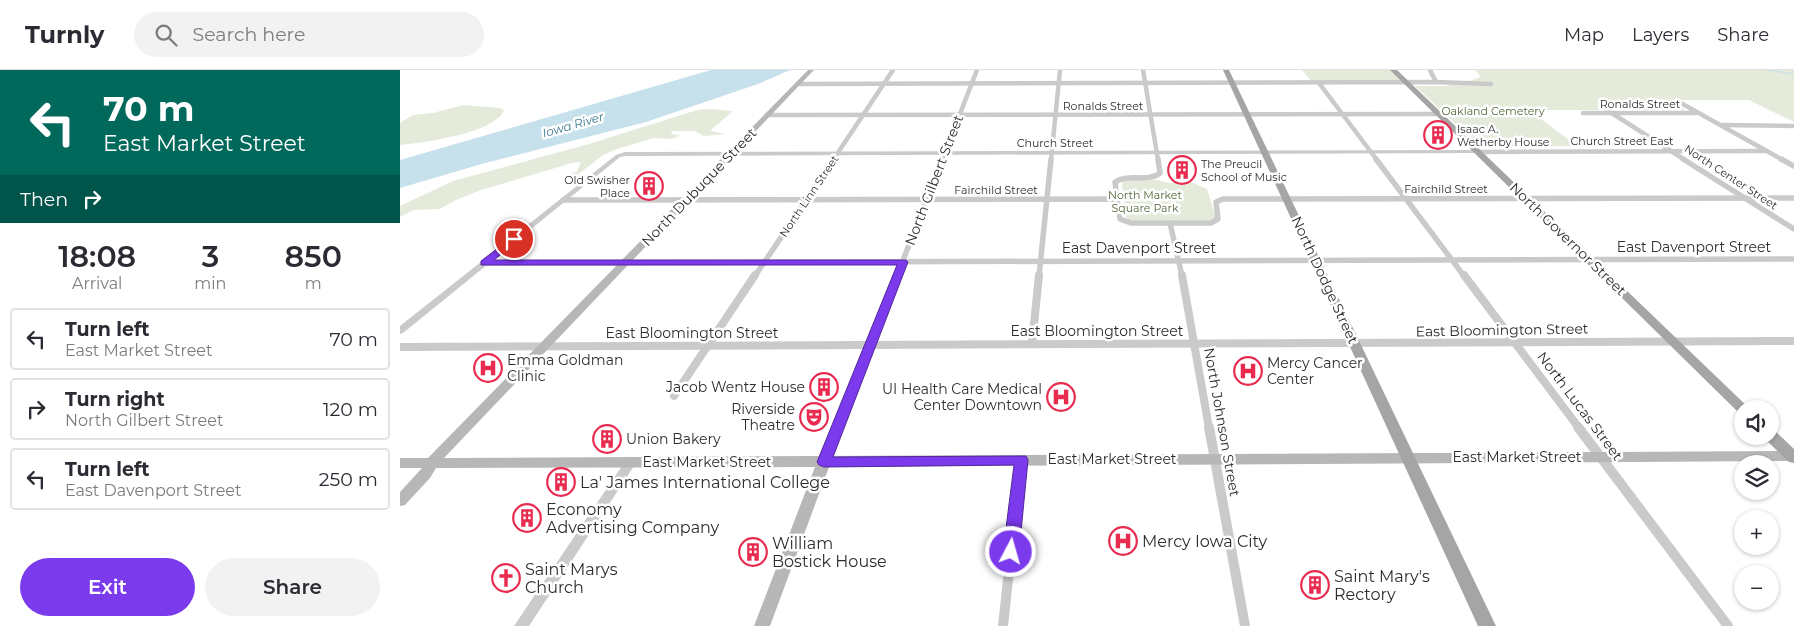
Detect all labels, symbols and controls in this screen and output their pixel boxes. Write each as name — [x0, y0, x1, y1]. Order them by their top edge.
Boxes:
search box — [134, 12, 484, 57]
text: Turnly — [25, 20, 104, 49]
icon: search — [152, 21, 180, 49]
text: Search here — [192, 23, 305, 46]
text: Map — [1564, 24, 1604, 46]
text: Layers — [1632, 24, 1689, 46]
text: Share — [1717, 24, 1769, 46]
text: 70 m — [103, 87, 194, 130]
icon: left — [20, 90, 85, 155]
street label: Ronalds Street — [1600, 97, 1681, 111]
street label: Ronalds Street — [1063, 99, 1144, 113]
park label: Oakland Cemetery — [1441, 104, 1545, 118]
water label: Iowa River — [541, 109, 605, 140]
street label: North Gilbert Street — [901, 112, 967, 248]
building icon: Isaac A. Wetherby House — [1423, 120, 1453, 150]
place label: Isaac A. Wetherby House — [1457, 122, 1550, 149]
street label: North Dubuque Street — [638, 124, 761, 250]
text: East Market Street — [103, 130, 306, 157]
street label: Church Street East — [1570, 134, 1674, 148]
street label: Church Street — [1017, 136, 1094, 150]
street label: North Center Street — [1682, 142, 1781, 213]
street label: North Linn Street — [776, 152, 842, 240]
building icon: The Preucil School of Music — [1167, 155, 1197, 185]
place label: The Preucil School of Music — [1201, 157, 1287, 184]
building icon: Old Swisher Place — [634, 171, 664, 201]
place label: Old Swisher Place — [564, 173, 630, 200]
street label: North Governor Street — [1506, 179, 1630, 300]
street label: Fairchild Street — [1404, 182, 1488, 196]
street label: Fairchild Street — [954, 183, 1038, 197]
icon: right — [78, 185, 106, 213]
text: Then — [20, 188, 68, 211]
park label: North Market Square Park — [1108, 188, 1183, 215]
street label: North Dodge Street — [1288, 213, 1363, 347]
pin — [493, 218, 535, 260]
icon: arrive — [500, 225, 528, 253]
text: 18:08 — [58, 238, 136, 275]
text: 3 — [202, 238, 219, 275]
text: 850 — [285, 238, 342, 275]
street label: East Davenport Street — [1617, 238, 1772, 256]
street label: East Davenport Street — [1062, 239, 1217, 257]
text: Arrival — [72, 274, 122, 293]
text: min — [194, 274, 226, 293]
text: m — [305, 274, 322, 293]
text: Turn left — [65, 318, 150, 341]
street label: East Bloomington Street — [1415, 319, 1589, 341]
street label: East Bloomington Street — [1011, 322, 1184, 340]
street label: East Bloomington Street — [606, 324, 779, 342]
icon: left — [22, 325, 50, 353]
text: 70 m — [329, 328, 378, 351]
text: East Market Street — [65, 341, 212, 360]
street label: North Johnson Street — [1200, 346, 1244, 498]
street label: North Lucas Street — [1533, 348, 1627, 464]
place label: Emma Goldman Clinic — [507, 351, 623, 385]
hospital icon: Emma Goldman Clinic — [473, 353, 503, 383]
place label: Mercy Cancer Center — [1267, 354, 1363, 388]
hospital icon: Mercy Cancer Center — [1233, 356, 1263, 386]
building icon: Jacob Wentz House — [809, 372, 839, 402]
place label: Jacob Wentz House — [665, 378, 805, 396]
place label: UI Health Care Medical Center Downtown — [882, 380, 1042, 414]
hospital icon: UI Health Care Medical Center Downtown — [1046, 382, 1076, 412]
text: Turn right — [65, 388, 165, 411]
icon: right — [22, 395, 50, 423]
text: 120 m — [323, 398, 378, 421]
place label: Riverside Theatre — [731, 400, 795, 434]
map controls — [1734, 400, 1779, 610]
button: sound — [1734, 400, 1779, 445]
theatre icon: Riverside Theatre — [799, 402, 829, 432]
text: North Gilbert Street — [65, 411, 223, 430]
building icon: Union Bakery — [592, 424, 622, 454]
place label: Union Bakery — [626, 430, 721, 448]
street label: East Market Street — [1452, 448, 1582, 466]
street label: East Market Street — [1047, 450, 1177, 468]
street label: East Market Street — [642, 453, 772, 471]
button: layers — [1734, 455, 1779, 500]
text: Turn left — [65, 458, 150, 481]
icon: left — [22, 465, 50, 493]
building icon: La' James International College — [546, 467, 576, 497]
text: 250 m — [319, 468, 378, 491]
place label: La' James International College — [580, 473, 830, 492]
text: East Davenport Street — [65, 481, 242, 500]
place label: Economy Advertising Company — [546, 500, 720, 537]
building icon: Economy Advertising Company — [512, 503, 542, 533]
button: + — [1734, 510, 1779, 555]
position arrow — [984, 525, 1036, 577]
hospital icon: Mercy Iowa City — [1108, 526, 1138, 556]
place label: Mercy Iowa City — [1142, 532, 1267, 551]
place label: William Bostick House — [772, 534, 887, 571]
building icon: William Bostick House — [738, 537, 768, 567]
button: Exit — [20, 558, 195, 616]
button: Share — [205, 558, 380, 616]
place label: Saint Marys Church — [525, 560, 618, 597]
church icon: Saint Marys Church — [491, 563, 521, 593]
button: − — [1734, 565, 1779, 610]
place label: Saint Mary's Rectory — [1334, 567, 1430, 604]
building icon: Saint Mary's Rectory — [1300, 570, 1330, 600]

